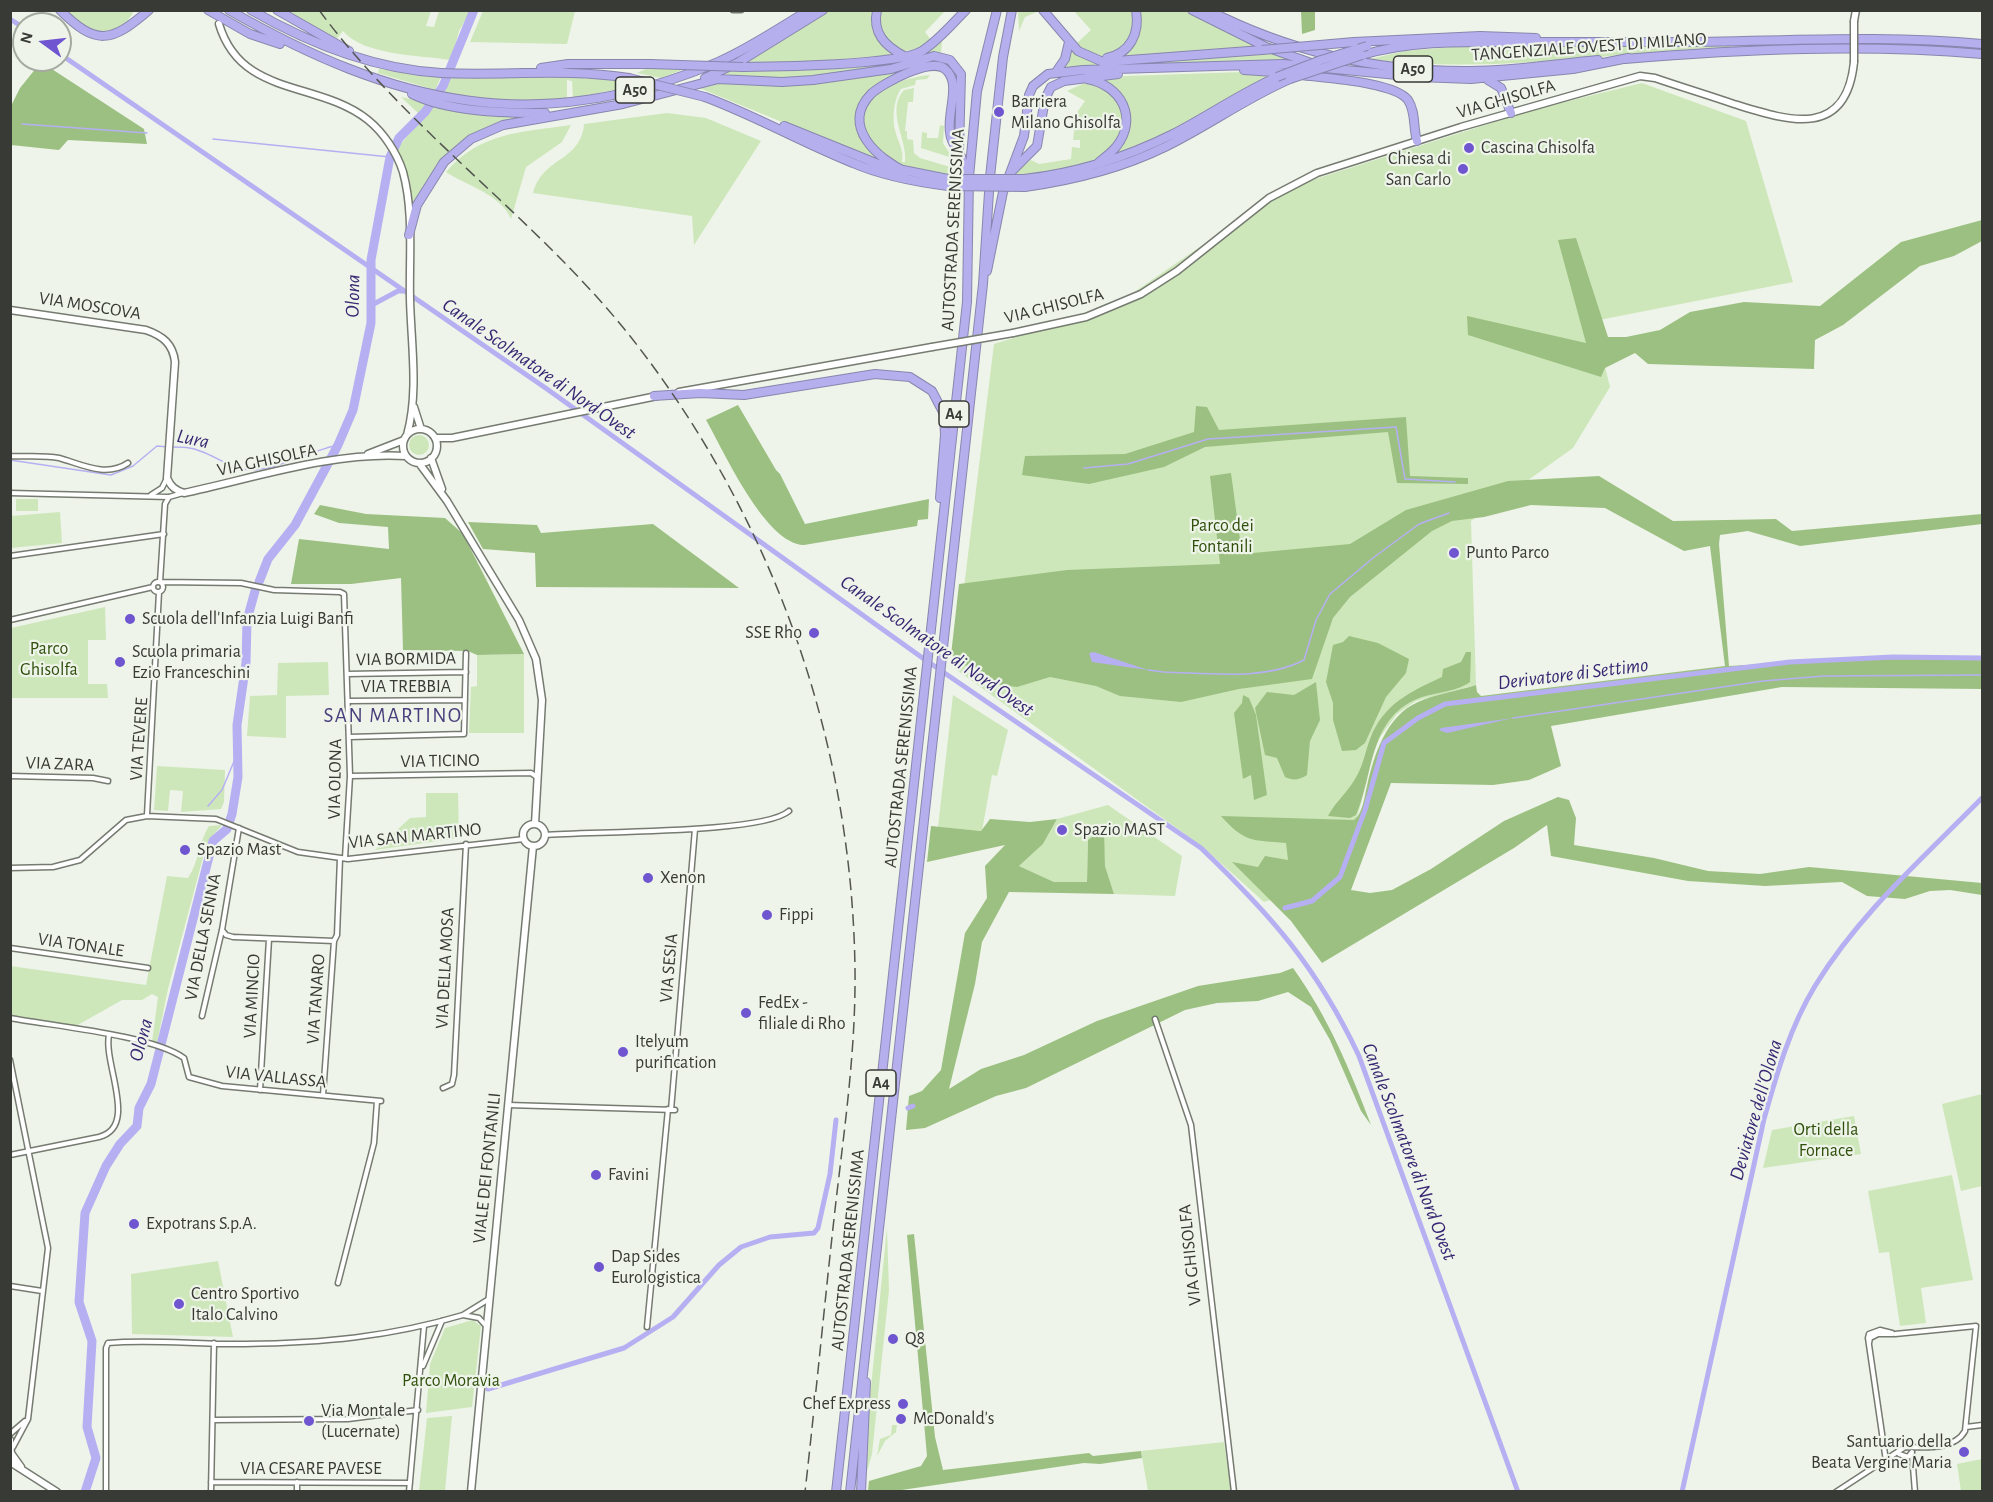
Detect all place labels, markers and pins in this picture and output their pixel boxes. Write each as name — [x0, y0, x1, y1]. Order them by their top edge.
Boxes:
place label: Barriera Milano Ghisolfa — [1011, 91, 1121, 134]
marker: Barriera Milano Ghisolfa — [992, 105, 1006, 119]
place label: Cascina Ghisolfa — [1481, 137, 1595, 159]
marker: Cascina Ghisolfa — [1462, 141, 1476, 155]
place label: Chiesa di San Carlo — [1386, 148, 1451, 190]
marker: Chiesa di San Carlo — [1456, 162, 1470, 176]
place label: Punto Parco — [1466, 542, 1549, 564]
marker: Punto Parco — [1447, 546, 1461, 560]
place label: Scuola dell'Infanzia Luigi Banfi — [142, 608, 354, 630]
marker: Scuola dell'Infanzia Luigi Banfi — [123, 612, 137, 626]
place label: SSE Rho — [745, 622, 802, 644]
marker: SSE Rho — [807, 626, 821, 640]
place label: Scuola primaria Ezio Franceschini — [132, 641, 250, 684]
marker: Scuola primaria Ezio Franceschini — [113, 655, 127, 669]
place label: Spazio MAST — [1074, 819, 1165, 841]
marker: Spazio MAST — [1055, 823, 1069, 837]
place label: Spazio Mast — [197, 839, 281, 861]
marker: Spazio Mast — [178, 843, 192, 857]
place label: Xenon — [660, 867, 706, 889]
marker: Xenon — [641, 871, 655, 885]
place label: Fippi — [779, 904, 814, 926]
marker: Fippi — [760, 908, 774, 922]
place label: FedEx - filiale di Rho — [758, 992, 845, 1034]
marker: FedEx - filiale di Rho — [739, 1006, 753, 1020]
place label: Itelyum purification — [635, 1031, 716, 1074]
marker: Itelyum purification — [616, 1045, 630, 1059]
place label: Favini — [608, 1164, 649, 1186]
marker: Favini — [589, 1168, 603, 1182]
place label: Expotrans S.p.A. — [146, 1213, 257, 1235]
marker: Expotrans S.p.A. — [127, 1217, 141, 1231]
place label: Dap Sides Eurologistica — [611, 1246, 701, 1288]
marker: Dap Sides Eurologistica — [592, 1260, 606, 1274]
place label: Centro Sportivo Italo Calvino — [191, 1283, 299, 1326]
marker: Centro Sportivo Italo Calvino — [172, 1297, 186, 1311]
place label: Q8 — [905, 1328, 925, 1350]
marker: Q8 — [886, 1332, 900, 1346]
place label: Chef Express — [803, 1393, 891, 1415]
marker: Chef Express — [896, 1397, 910, 1411]
place label: Via Montale (Lucernate) — [321, 1400, 405, 1442]
place label: McDonald's — [913, 1408, 995, 1430]
marker: McDonald's — [894, 1412, 908, 1426]
marker: Via Montale (Lucernate) — [302, 1414, 316, 1428]
place label: Santuario della Beata Vergine Maria — [1811, 1431, 1952, 1474]
marker: Santuario della Beata Vergine Maria — [1957, 1445, 1971, 1459]

